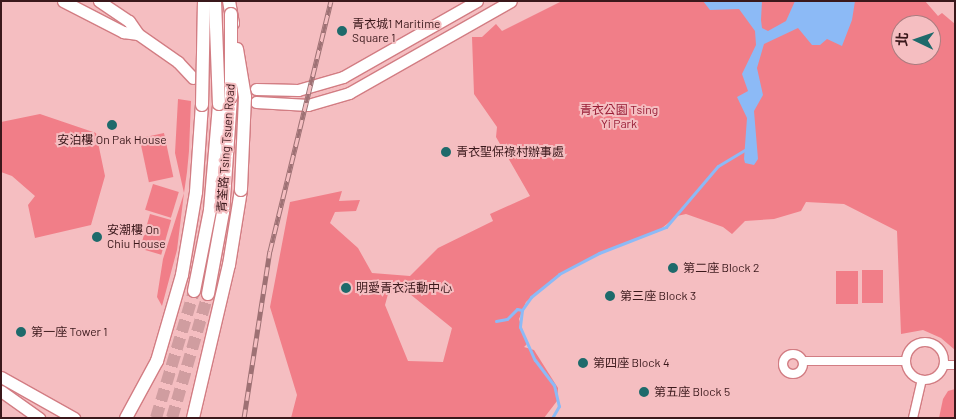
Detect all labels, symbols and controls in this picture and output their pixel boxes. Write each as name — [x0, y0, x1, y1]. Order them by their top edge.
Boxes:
north arrow — [891, 15, 941, 65]
place label: 青衣城1 Maritime Square 1 — [352, 17, 440, 45]
marker: 青衣城1 Maritime Square 1 — [336, 25, 348, 37]
text: 北 — [893, 32, 910, 47]
street label: 青荃路 Tsing Tsuen Road — [214, 83, 238, 213]
park label: 青衣公園 Tsing Yi Park — [580, 103, 658, 131]
marker: 安泊樓 On Pak House — [106, 119, 118, 131]
place label: 安泊樓 On Pak House — [57, 133, 167, 147]
place label: 青衣聖保祿村辦事處 — [456, 145, 564, 159]
marker: 青衣聖保祿村辦事處 — [440, 146, 452, 158]
place label: 安潮樓 On Chiu House — [107, 223, 166, 251]
marker: 安潮樓 On Chiu House — [91, 231, 103, 243]
place label: 第二座 Block 2 — [683, 261, 759, 275]
marker: 第二座 Block 2 — [667, 262, 679, 274]
place label: 明愛青衣活動中心 — [356, 281, 452, 295]
marker: 明愛青衣活動中心 — [340, 282, 352, 294]
place label: 第三座 Block 3 — [620, 289, 696, 303]
marker: 第三座 Block 3 — [604, 290, 616, 302]
place label: 第一座 Tower 1 — [31, 325, 107, 339]
marker: 第一座 Tower 1 — [15, 326, 27, 338]
place label: 第四座 Block 4 — [593, 356, 669, 370]
marker: 第四座 Block 4 — [577, 357, 589, 369]
place label: 第五座 Block 5 — [654, 385, 730, 399]
marker: 第五座 Block 5 — [638, 386, 650, 398]

